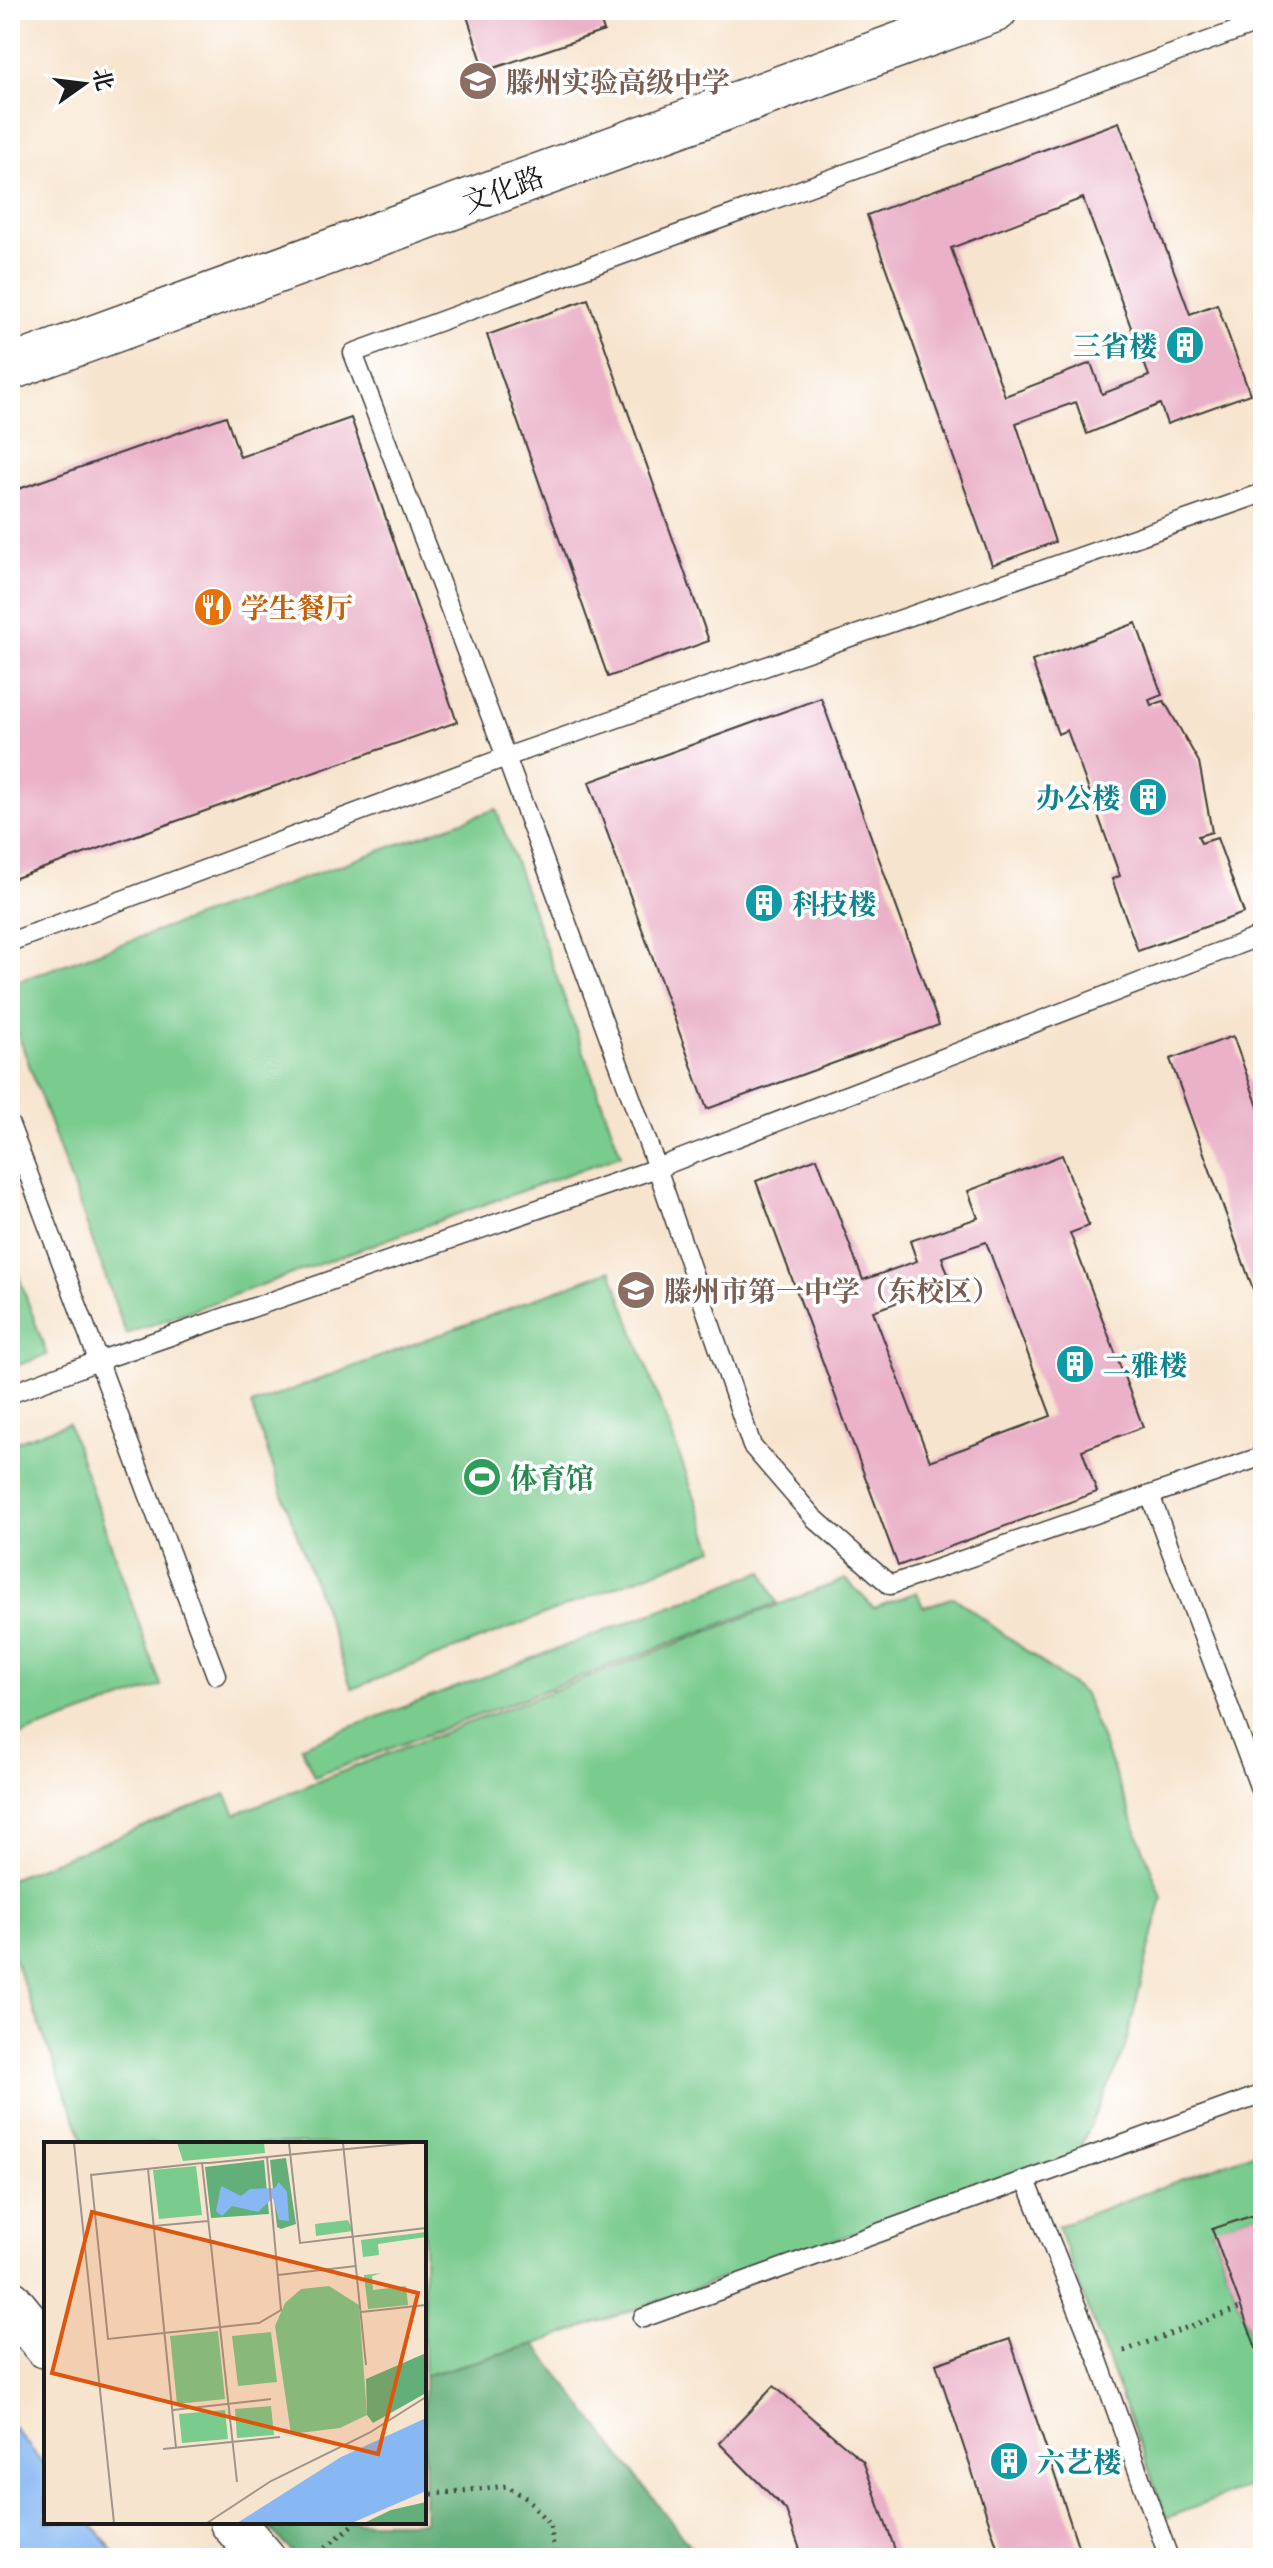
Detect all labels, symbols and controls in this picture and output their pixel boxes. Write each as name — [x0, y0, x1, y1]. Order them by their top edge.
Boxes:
north arrow — [44, 44, 124, 124]
school or university icon: 滕州实验高级中学 — [457, 60, 499, 102]
place label: 滕州实验高级中学 — [506, 61, 730, 102]
text: 北 — [85, 65, 122, 94]
street label: 文化路 — [457, 155, 549, 223]
building icon: 三省楼 — [1164, 324, 1206, 366]
place label: 三省楼 — [1073, 325, 1157, 366]
restaurant icon: 学生餐厅 — [192, 586, 234, 628]
place label: 学生餐厅 — [241, 587, 353, 628]
building icon: 办公楼 — [1127, 776, 1169, 818]
place label: 办公楼 — [1036, 777, 1120, 818]
building icon: 科技楼 — [743, 882, 785, 924]
place label: 科技楼 — [792, 883, 876, 924]
school or university icon: 滕州市第一中学（东校区） — [615, 1269, 657, 1311]
place label: 滕州市第一中学（东校区） — [664, 1270, 1000, 1311]
building icon: 二雅楼 — [1054, 1343, 1096, 1385]
place label: 二雅楼 — [1103, 1344, 1187, 1385]
sports icon: 体育馆 — [461, 1456, 503, 1498]
place label: 体育馆 — [510, 1457, 594, 1498]
inset map — [44, 2142, 426, 2524]
building icon: 六艺楼 — [988, 2440, 1030, 2482]
place label: 六艺楼 — [1037, 2441, 1121, 2482]

